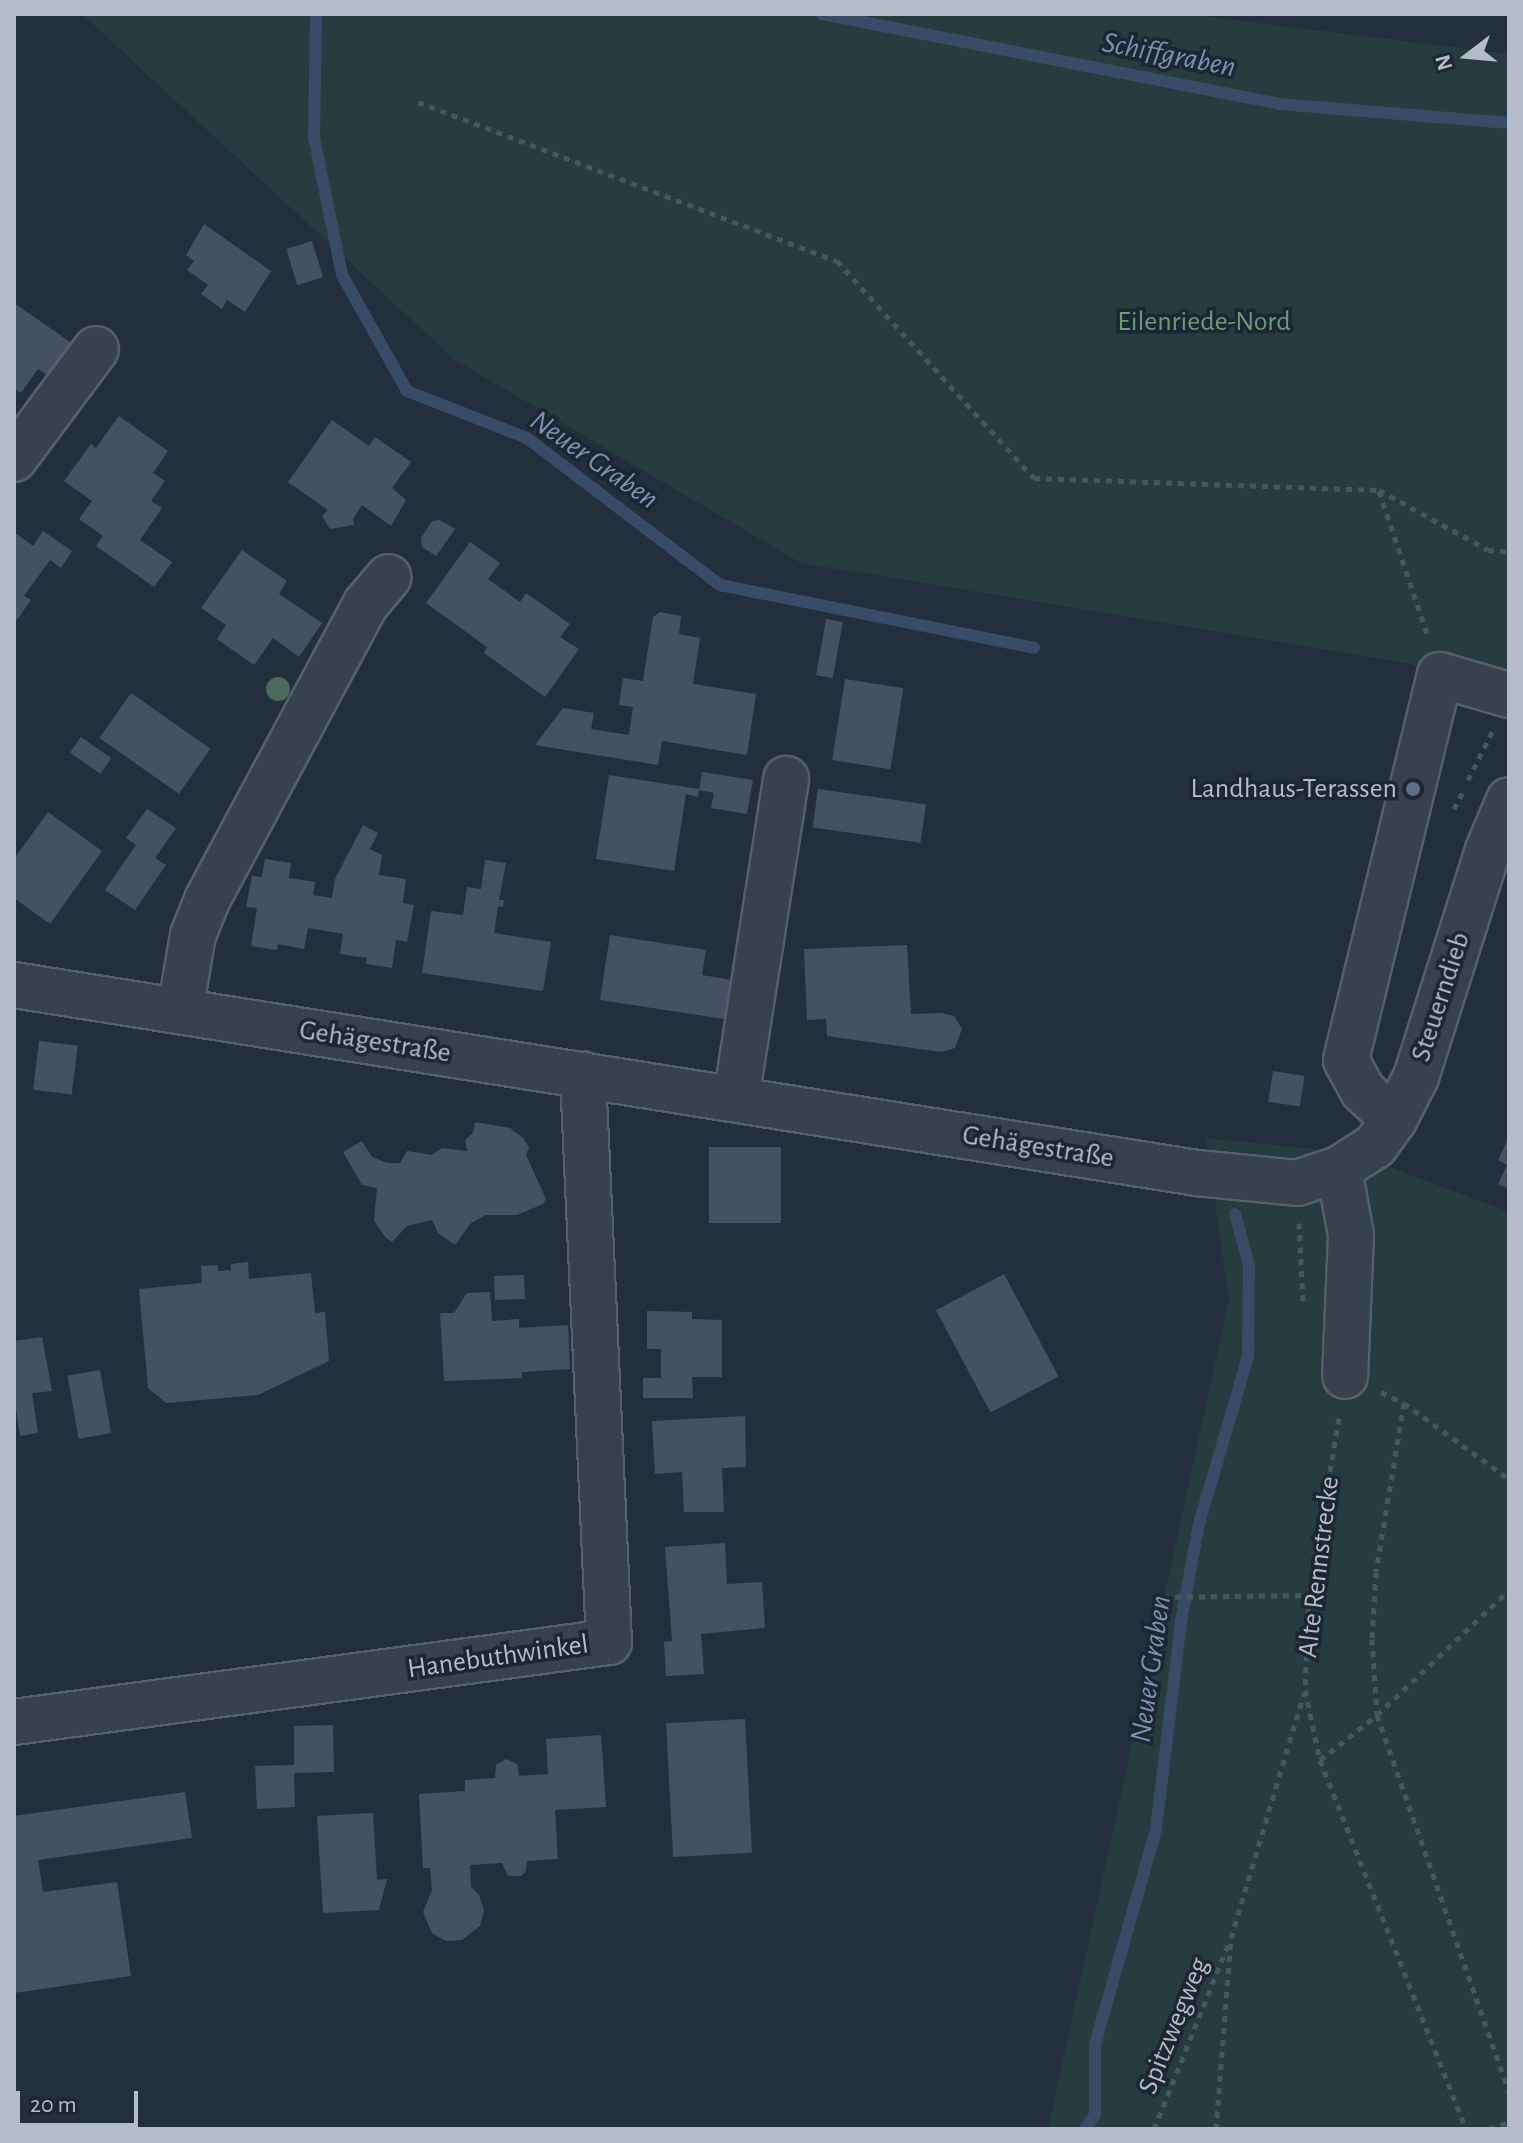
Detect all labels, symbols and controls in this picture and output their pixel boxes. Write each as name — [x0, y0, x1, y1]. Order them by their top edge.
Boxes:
north arrow — [1427, 16, 1507, 96]
water label: Schiffgraben — [1099, 24, 1239, 86]
text: N — [1431, 52, 1457, 73]
park label: Eilenriede-Nord — [1117, 305, 1291, 339]
water label: Neuer Graben — [523, 403, 665, 517]
place label: Landhaus-Terassen — [1190, 772, 1397, 806]
marker: Landhaus-Terassen — [1404, 780, 1422, 798]
street label: Steuerndieb — [1404, 928, 1478, 1066]
street label: Gehägestraße — [297, 1013, 453, 1071]
street label: Gehägestraße — [960, 1118, 1116, 1176]
street label: Alte Rennstrecke — [1291, 1474, 1347, 1660]
water label: Neuer Graben — [1123, 1593, 1179, 1745]
street label: Hanebuthwinkel — [405, 1628, 591, 1686]
street label: Spitzwegweg — [1131, 1953, 1217, 2099]
scale bar — [20, 2075, 142, 2125]
text: 20 m — [30, 2093, 77, 2117]

